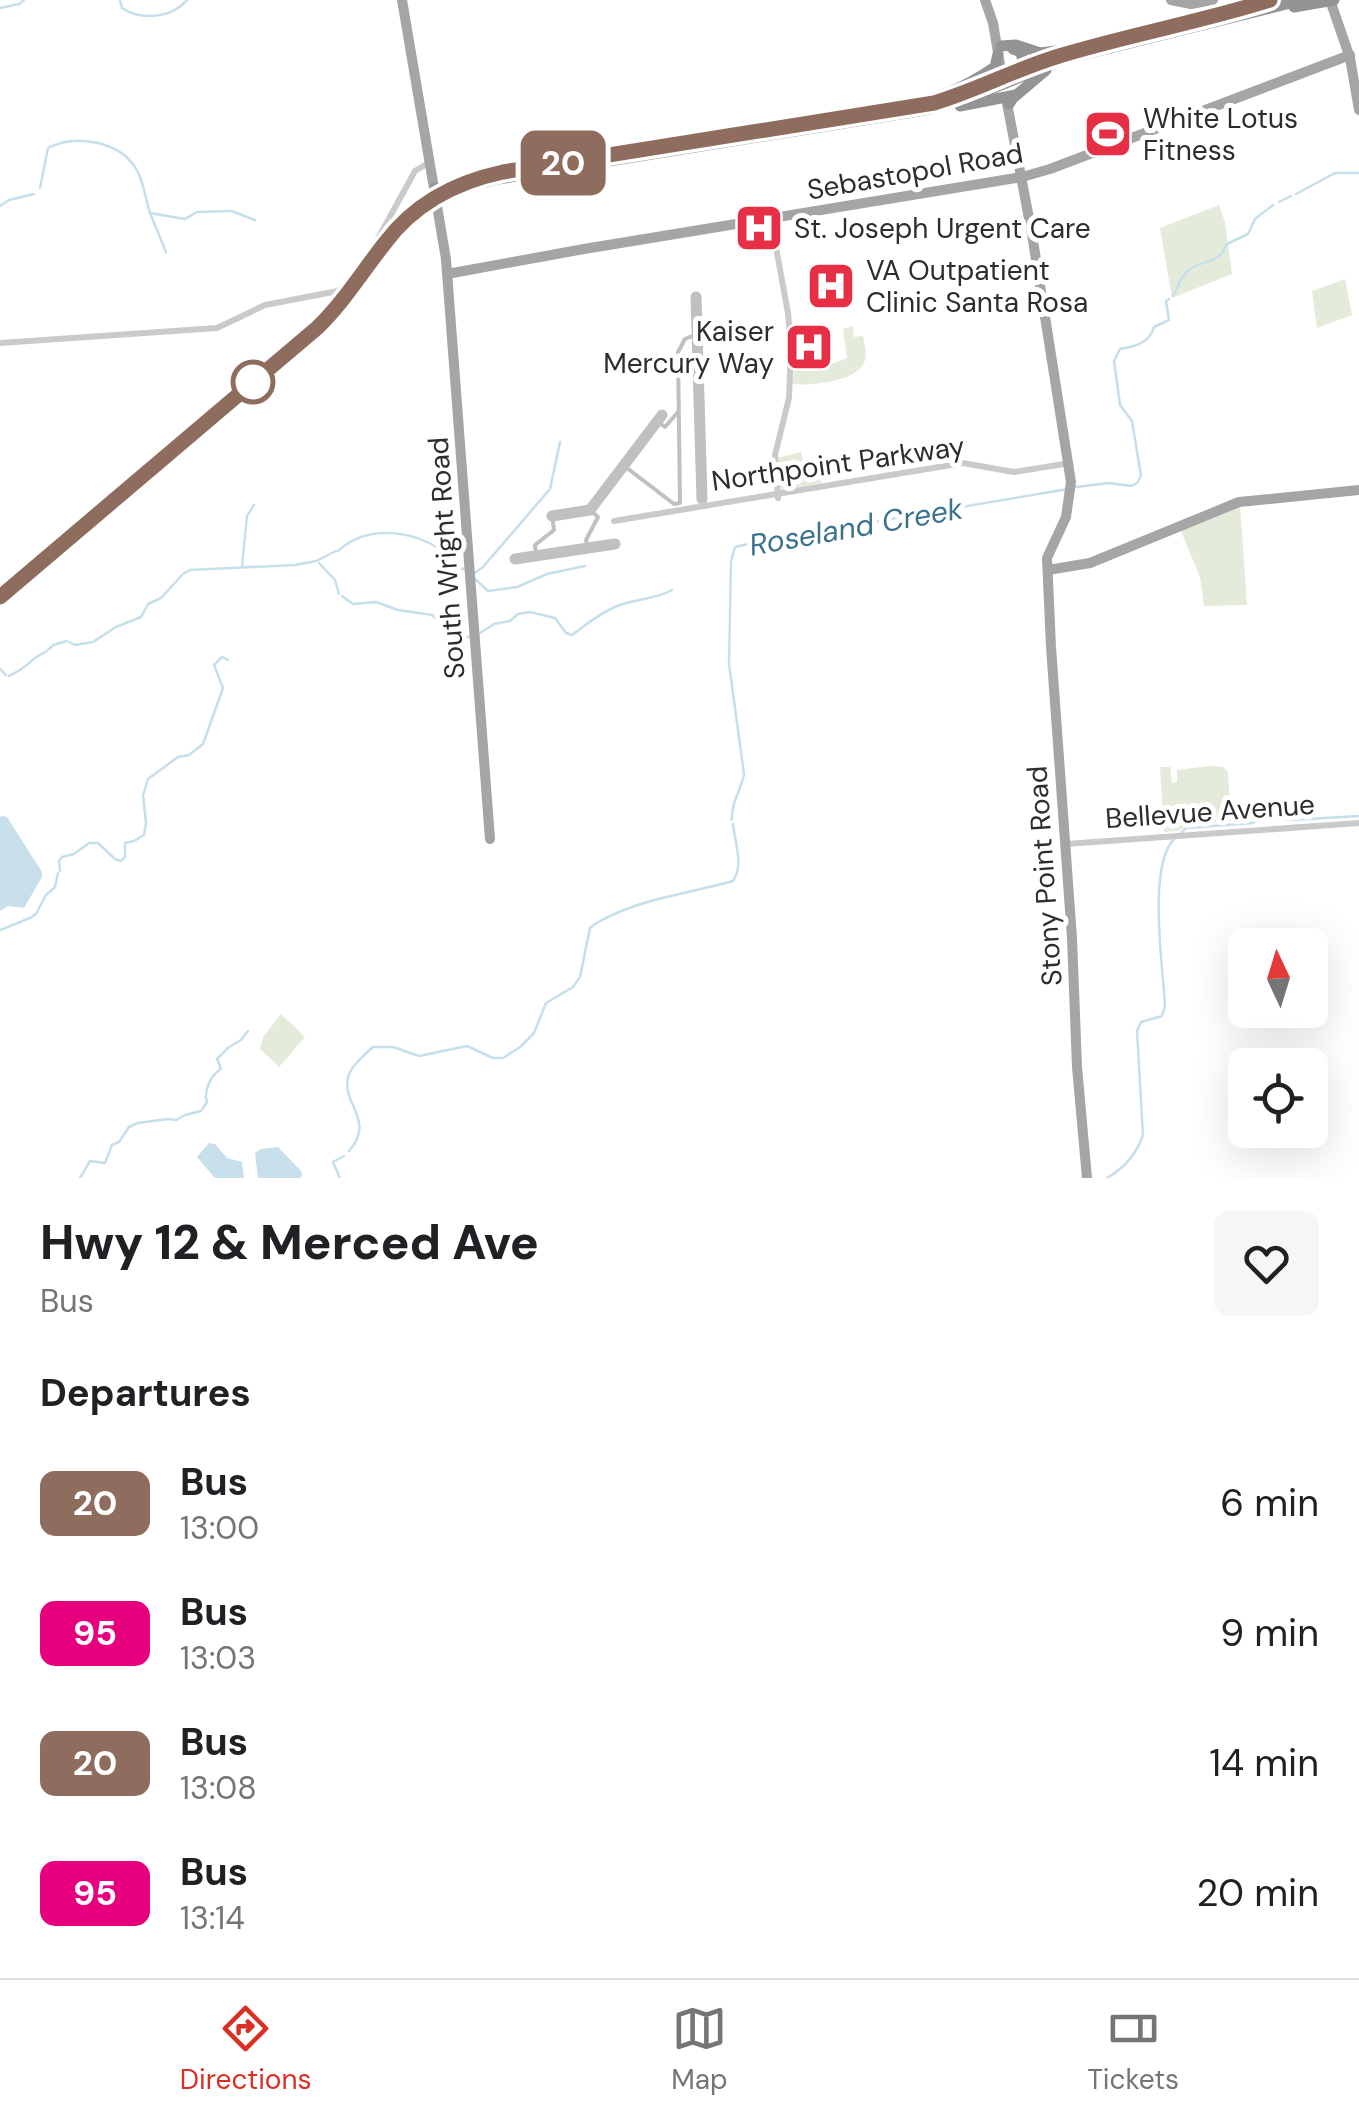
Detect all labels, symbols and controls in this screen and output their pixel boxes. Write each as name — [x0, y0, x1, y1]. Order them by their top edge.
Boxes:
place label: White Lotus Fitness — [1143, 100, 1298, 169]
sports icon: White Lotus Fitness — [1082, 108, 1134, 160]
line badge: 20 — [518, 130, 608, 196]
street label: Sebastopol Road — [804, 134, 1026, 209]
text: 20 — [541, 140, 585, 186]
hospital icon: St. Joseph Urgent Care — [733, 202, 785, 254]
place label: St. Joseph Urgent Care — [794, 210, 1091, 247]
place label: VA Outpatient Clinic Santa Rosa — [866, 252, 1088, 321]
hospital icon: VA Outpatient Clinic Santa Rosa — [805, 260, 857, 312]
place label: Kaiser Mercury Way — [603, 313, 774, 382]
hospital icon: Kaiser Mercury Way — [783, 321, 835, 373]
unlabelled marker — [232, 361, 274, 403]
street label: Northpoint Parkway — [709, 427, 967, 500]
street label: South Wright Road — [420, 436, 473, 680]
water label: Roseland Creek — [746, 488, 966, 564]
street label: Stony Point Road — [1018, 765, 1071, 987]
street label: Bellevue Avenue — [1104, 786, 1316, 837]
north arrow — [1228, 928, 1328, 1028]
map controls — [1228, 928, 1328, 1148]
button: locate — [1228, 1048, 1328, 1148]
text: Hwy 12 & Merced Ave — [40, 1211, 539, 1274]
button: heart — [1214, 1211, 1319, 1316]
text: Bus — [40, 1280, 94, 1322]
text: Departures — [40, 1368, 251, 1418]
text: Bus — [180, 1457, 248, 1507]
text: 6 min — [1220, 1478, 1319, 1528]
text: 20 — [73, 1480, 117, 1526]
text: 13:00 — [180, 1507, 259, 1549]
text: Bus — [180, 1587, 248, 1637]
text: 9 min — [1220, 1608, 1319, 1658]
text: 95 — [73, 1610, 117, 1656]
text: 13:03 — [180, 1637, 256, 1679]
text: Bus — [180, 1717, 248, 1767]
text: 14 min — [1209, 1738, 1319, 1788]
text: 20 — [73, 1740, 117, 1786]
text: 13:08 — [180, 1767, 257, 1809]
text: Bus — [180, 1847, 248, 1897]
text: 20 min — [1197, 1868, 1319, 1918]
text: 95 — [73, 1870, 117, 1916]
text: 13:14 — [180, 1897, 245, 1939]
tab: Directions — [180, 2001, 312, 2098]
tab: Map — [671, 2001, 728, 2098]
tab: Tickets — [1087, 2001, 1179, 2098]

